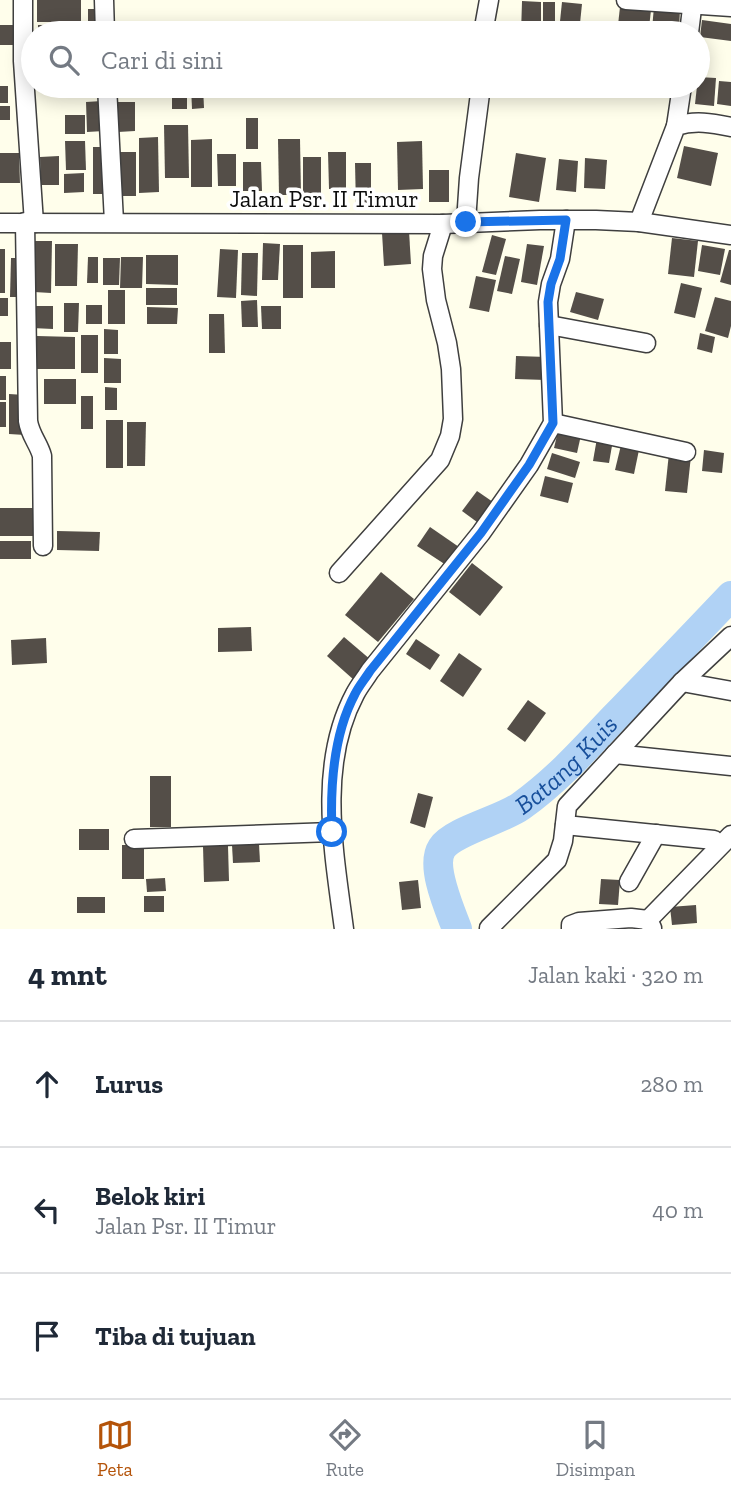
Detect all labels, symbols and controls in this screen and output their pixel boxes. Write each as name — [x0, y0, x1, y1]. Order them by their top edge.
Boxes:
search box — [21, 21, 710, 98]
icon: search — [45, 41, 83, 79]
text: Cari di sini — [101, 44, 223, 76]
street label: Jalan Psr. II Timur — [229, 184, 419, 213]
route end — [450, 206, 481, 237]
water label: Batang Kuis — [508, 708, 624, 821]
route start — [316, 816, 347, 847]
text: 4 mnt — [28, 957, 107, 993]
text: Jalan kaki · 320 m — [528, 961, 703, 989]
icon: ahead — [28, 1065, 66, 1103]
text: Lurus — [95, 1068, 163, 1100]
text: 280 m — [640, 1070, 703, 1098]
text: Belok kiri — [95, 1180, 205, 1212]
icon: left — [28, 1191, 66, 1229]
text: 40 m — [652, 1196, 703, 1224]
text: Jalan Psr. II Timur — [95, 1212, 276, 1240]
icon: arrive — [28, 1317, 66, 1355]
text: Tiba di tujuan — [95, 1320, 256, 1352]
tab: Peta — [96, 1416, 134, 1481]
tab: Rute — [326, 1416, 364, 1481]
tab: Disimpan — [556, 1416, 635, 1481]

